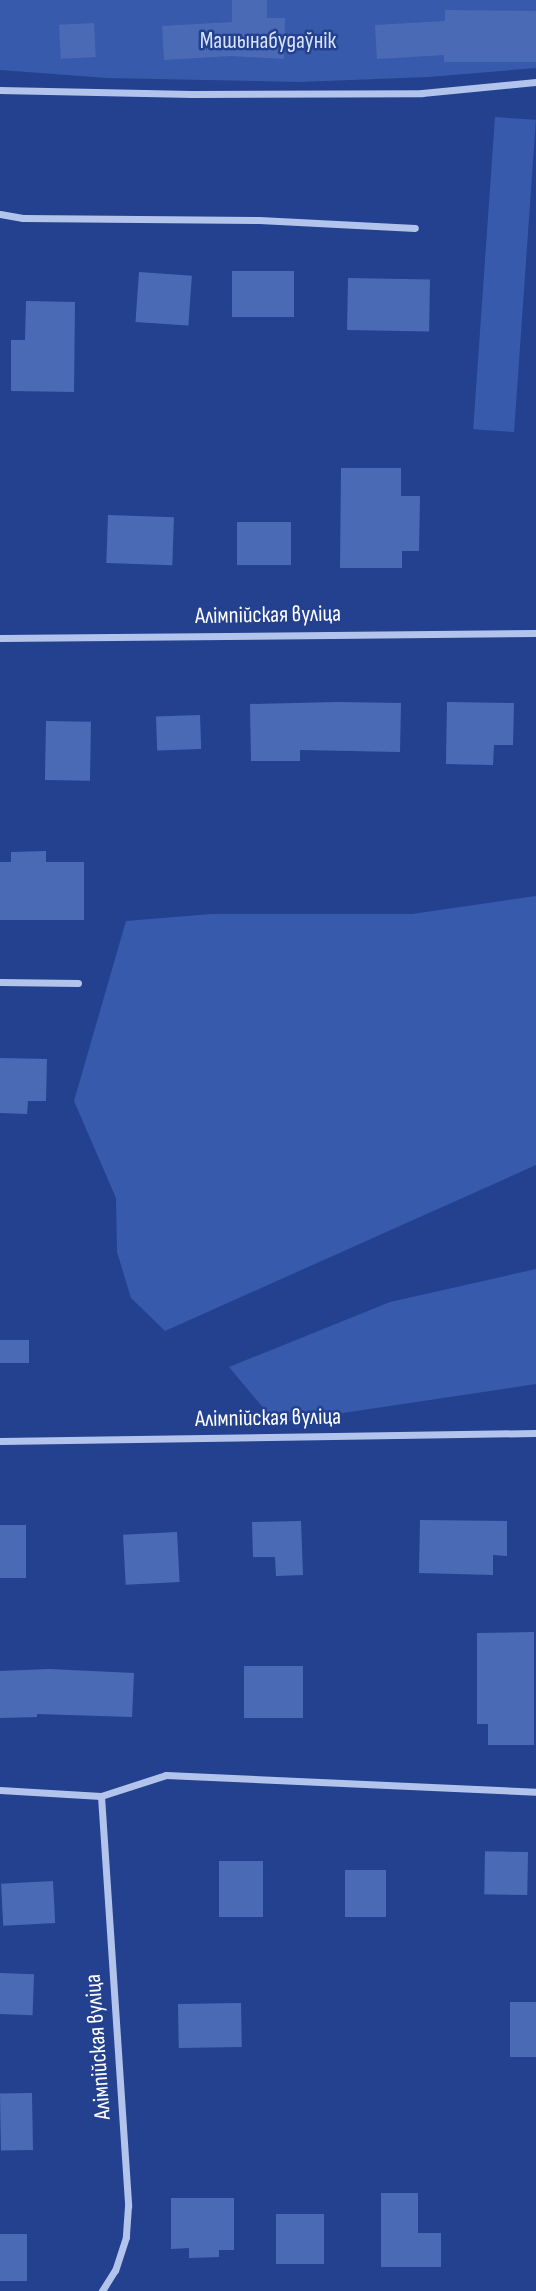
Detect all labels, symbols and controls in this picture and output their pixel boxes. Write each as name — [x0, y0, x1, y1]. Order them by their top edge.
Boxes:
park label: Машынабудаўнік — [200, 27, 336, 55]
street label: Алімпійская вуліца — [195, 600, 341, 630]
street label: Алімпійская вуліца — [195, 1403, 341, 1433]
street label: Алімпійская вуліца — [79, 1973, 117, 2121]

